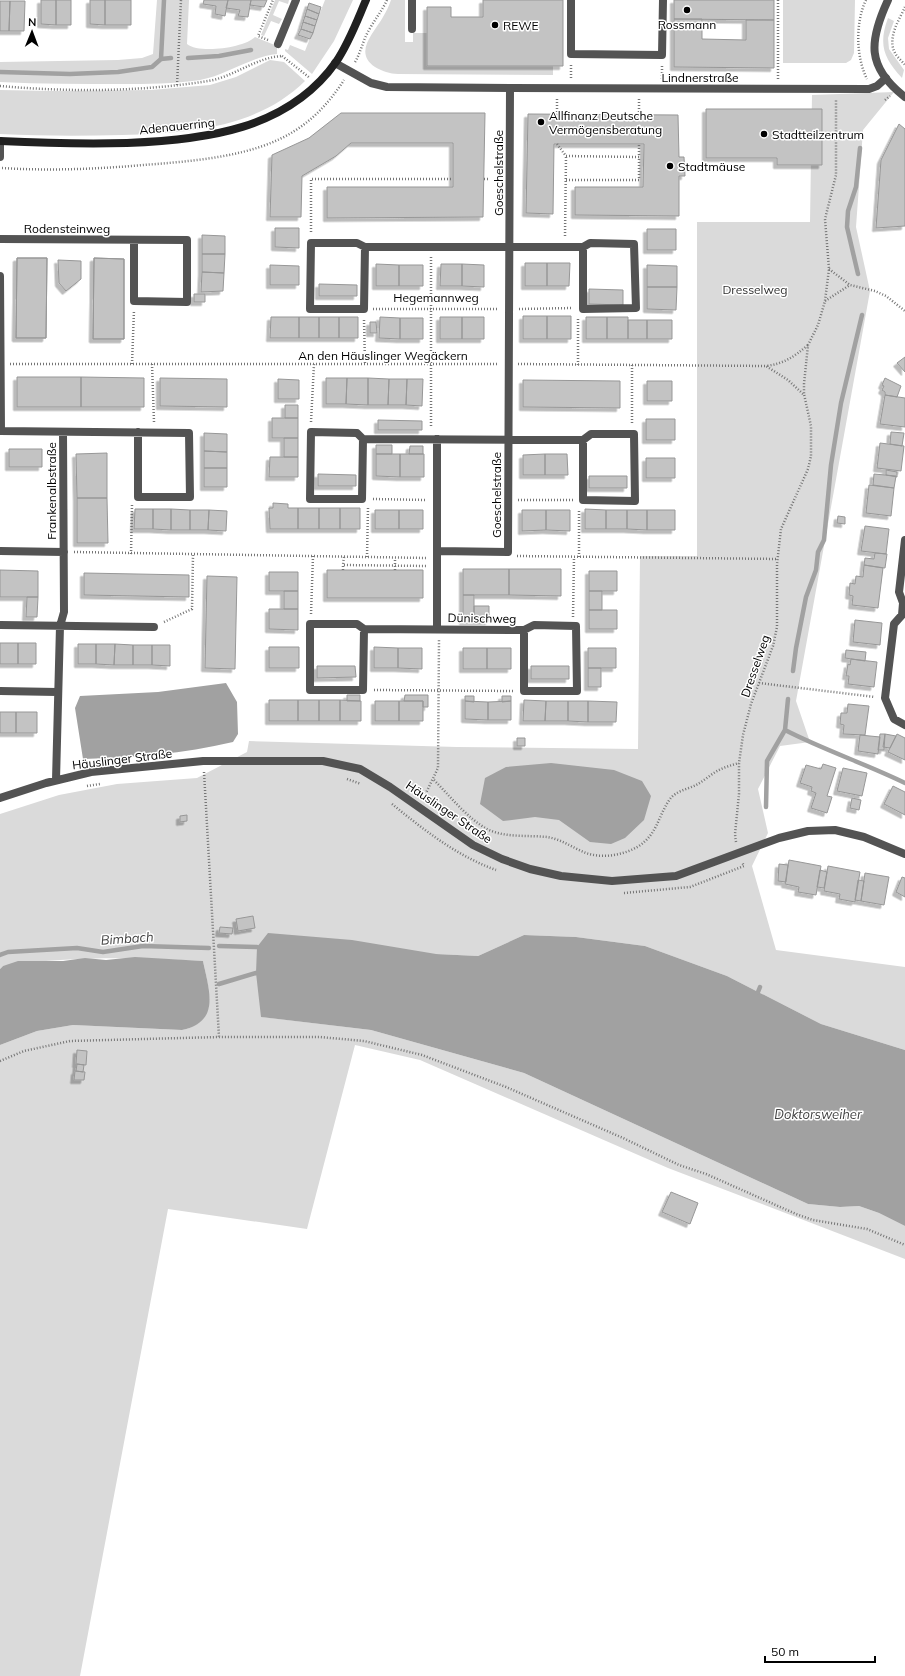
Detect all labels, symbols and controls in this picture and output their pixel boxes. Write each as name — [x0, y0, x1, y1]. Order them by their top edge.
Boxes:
marker: Rossmann — [682, 5, 692, 15]
north arrow — [12, 12, 52, 52]
text: N — [28, 15, 36, 29]
place label: Rossmann — [658, 17, 716, 32]
place label: REWE — [503, 18, 539, 33]
marker: REWE — [490, 20, 500, 30]
street label: Lindnerstraße — [661, 70, 739, 85]
place label: Allfinanz Deutsche Vermögensberatung — [549, 108, 662, 137]
street label: Adenauerring — [138, 115, 216, 137]
marker: Allfinanz Deutsche Vermögensberatung — [536, 117, 546, 127]
place label: Stadtteilzentrum — [772, 127, 864, 142]
marker: Stadtteilzentrum — [759, 129, 769, 139]
street label: Goeschelstraße — [491, 130, 506, 216]
place label: Stadtmäuse — [678, 159, 745, 174]
marker: Stadtmäuse — [665, 161, 675, 171]
street label: Rodensteinweg — [24, 221, 110, 236]
park label: Dresselweg — [722, 282, 788, 297]
street label: Hegemannweg — [393, 290, 479, 305]
street label: An den Häuslinger Wegäckern — [298, 348, 468, 363]
street label: Frankenalbstraße — [44, 442, 59, 540]
street label: Goeschelstraße — [489, 452, 504, 538]
street label: Dünischweg — [447, 610, 517, 626]
street label: Dresselweg — [737, 633, 773, 699]
street label: Häuslinger Straße — [71, 745, 173, 773]
street label: Häuslinger Straße — [403, 778, 495, 846]
water label: Bimbach — [100, 928, 154, 948]
water label: Doktorsweiher — [774, 1106, 863, 1122]
scale bar — [765, 1638, 875, 1664]
text: 50 m — [771, 1644, 799, 1659]

